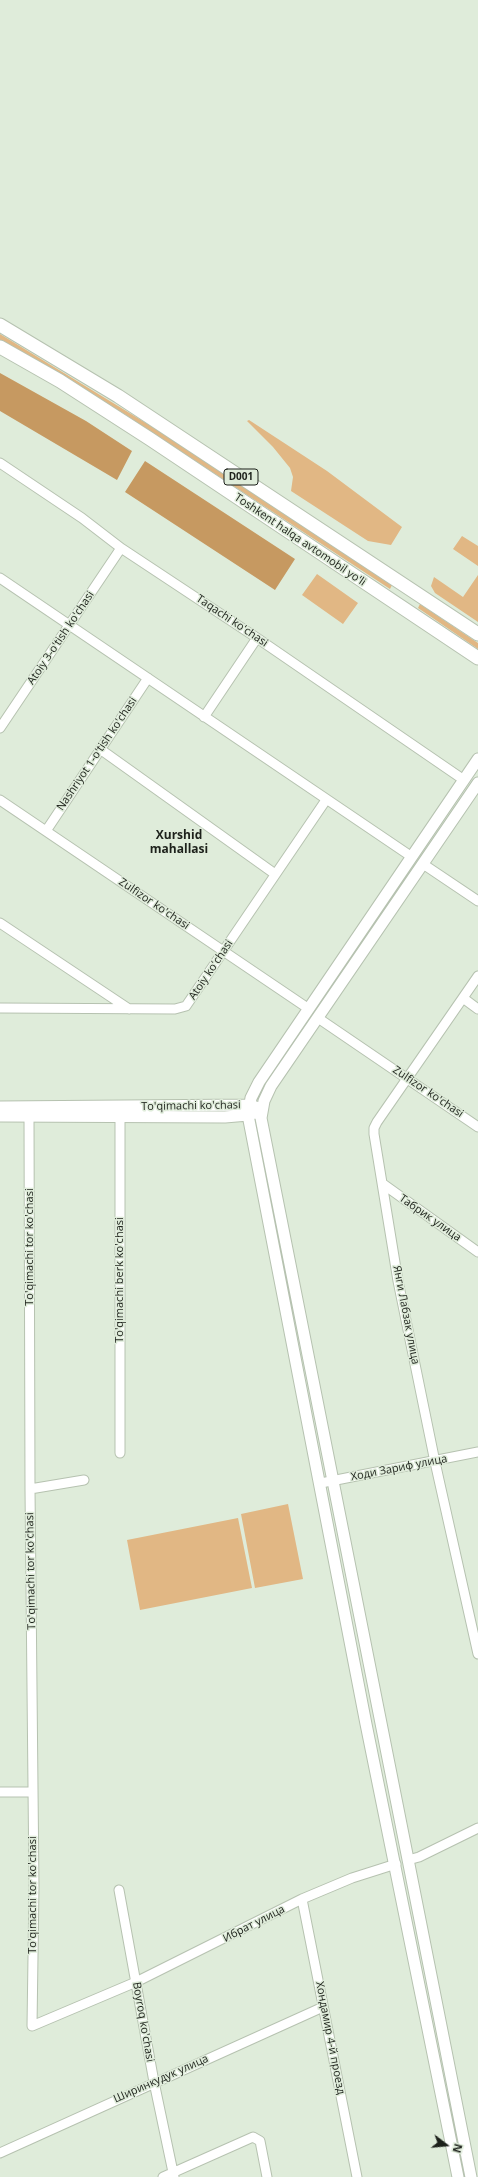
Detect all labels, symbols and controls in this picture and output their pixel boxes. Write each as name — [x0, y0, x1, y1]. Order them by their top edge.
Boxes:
road number: D001 — [224, 469, 258, 485]
street label: Toshkent halqa avtomobil yo'li — [232, 491, 368, 589]
street label: Atoiy 3-o'tish ko'chasi — [25, 589, 97, 687]
street label: Taqachi koʻchasi — [194, 592, 270, 650]
street label: Nashriyot 1-o'tish ko'chasi — [54, 695, 140, 813]
district label: Xurshid mahallasi — [150, 829, 208, 857]
street label: Zulfizor ko'chasi — [116, 875, 192, 933]
street label: Atoiy koʻchasi — [186, 937, 236, 1003]
street label: Zulfizor ko'chasi — [390, 1063, 466, 1121]
street label: To'qimachi ko'chasi — [141, 1099, 241, 1113]
street label: To'qimachi tor ko'chasi — [23, 1188, 37, 1306]
street label: Табрик улица — [396, 1192, 464, 1244]
street label: To'qimachi berk ko'chasi — [113, 1217, 127, 1343]
street label: Янги Лабзак улица — [390, 1264, 422, 1366]
street label: Ходи Зариф улица — [350, 1452, 448, 1484]
street label: To'qimachi tor ko'chasi — [23, 1512, 39, 1630]
street label: To'qimachi tor ko'chasi — [26, 1836, 40, 1954]
street label: Ибрат улица — [221, 1903, 287, 1945]
street label: Хондамир 4-й проезд — [313, 1980, 347, 2096]
street label: Boyroq ko'chasi — [129, 1981, 157, 2063]
street label: Ширинкудук улица — [112, 2052, 210, 2106]
north arrow — [426, 2125, 466, 2165]
text: N — [450, 2142, 466, 2155]

